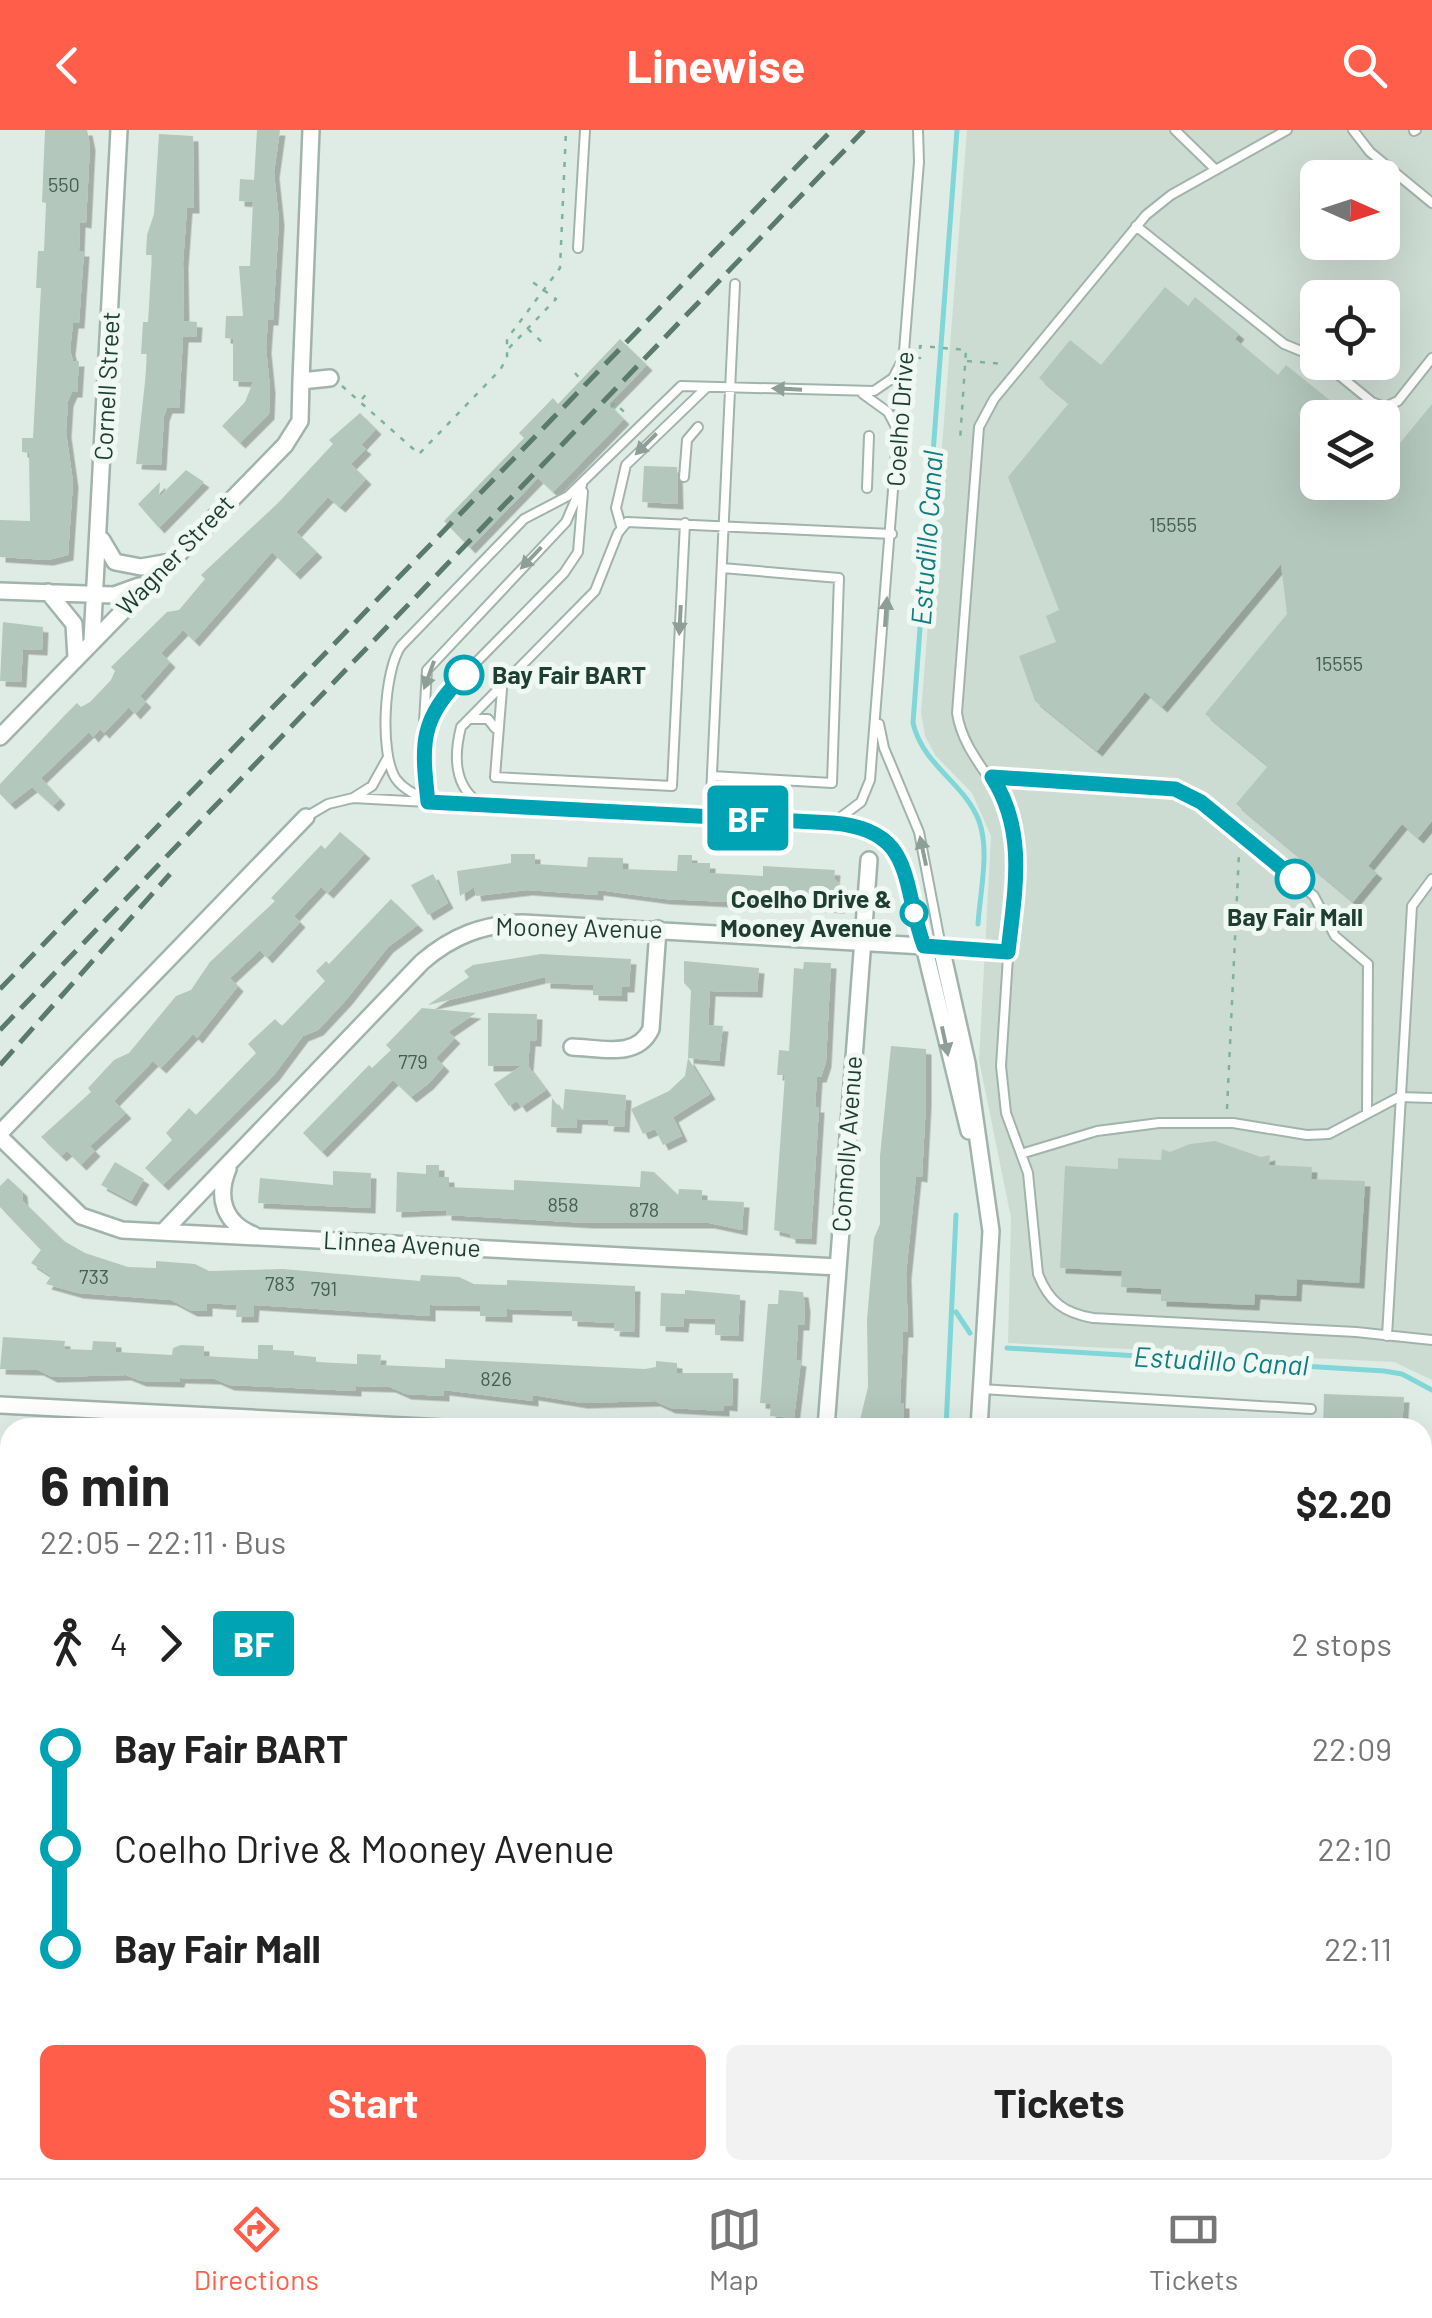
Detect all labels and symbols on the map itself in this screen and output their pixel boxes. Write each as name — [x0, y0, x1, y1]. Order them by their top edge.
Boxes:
north arrow — [1300, 160, 1400, 260]
house number: 550 — [48, 172, 80, 196]
street label: Cornell Street — [87, 311, 125, 461]
street label: Coelho Drive — [879, 350, 919, 488]
one-way arrow — [771, 381, 803, 397]
one-way arrow — [635, 432, 659, 456]
water label: Estudillo Canal — [903, 449, 949, 626]
street label: Wagner Street — [109, 488, 239, 621]
house number: 15555 — [1149, 512, 1197, 536]
one-way arrow — [520, 546, 543, 570]
one-way arrow — [878, 595, 894, 627]
one-way arrow — [672, 605, 688, 637]
house number: 15555 — [1315, 651, 1363, 675]
marker: Bay Fair BART — [445, 656, 483, 694]
place label: Bay Fair BART — [492, 659, 646, 689]
one-way arrow — [421, 661, 436, 691]
line badge: BF — [703, 786, 793, 850]
one-way arrow — [915, 835, 931, 866]
marker: Bay Fair Mall — [1276, 860, 1314, 898]
place label: Coelho Drive & Mooney Avenue — [720, 883, 892, 942]
marker: Coelho Drive & Mooney Avenue — [901, 900, 927, 926]
place label: Bay Fair Mall — [1227, 901, 1363, 931]
street label: Mooney Avenue — [495, 911, 663, 943]
one-way arrow — [938, 1026, 953, 1057]
house number: 779 — [398, 1049, 428, 1073]
street label: Connolly Avenue — [825, 1055, 867, 1233]
house number: 858 — [547, 1192, 579, 1216]
house number: 878 — [629, 1197, 659, 1221]
street label: Linnea Avenue — [322, 1224, 482, 1262]
house number: 733 — [79, 1264, 109, 1288]
house number: 783 — [265, 1271, 295, 1295]
house number: 791 — [311, 1276, 337, 1300]
water label: Estudillo Canal — [1133, 1338, 1309, 1382]
house number: 826 — [480, 1366, 512, 1390]

